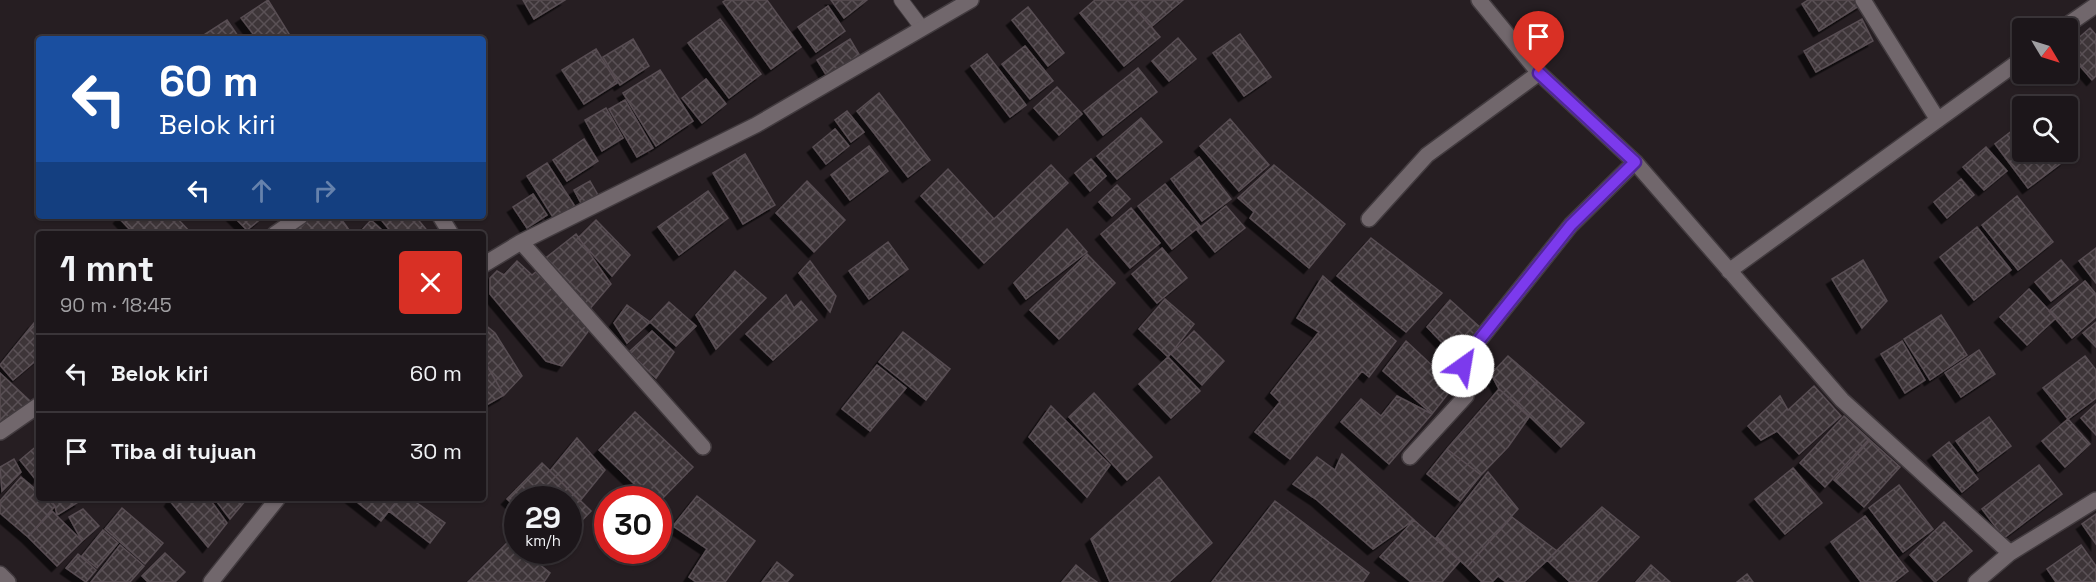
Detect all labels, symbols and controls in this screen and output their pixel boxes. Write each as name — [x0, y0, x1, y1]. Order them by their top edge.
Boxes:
pin — [1513, 11, 1564, 73]
north arrow — [2012, 18, 2078, 84]
map controls — [2012, 18, 2078, 162]
icon: arrive — [1522, 20, 1555, 53]
text: 60 m — [159, 55, 259, 108]
icon: left — [60, 60, 138, 138]
button: search — [2012, 96, 2078, 162]
text: Belok kiri — [159, 107, 276, 142]
icon: left — [182, 174, 215, 207]
icon: ahead — [245, 174, 278, 207]
icon: right — [308, 174, 341, 207]
text: 1 mnt — [60, 246, 154, 292]
button: close — [399, 251, 462, 314]
text: 90 m · 18:45 — [60, 292, 172, 318]
position arrow — [1431, 334, 1495, 398]
icon: left — [60, 357, 93, 390]
text: Belok kiri — [111, 359, 208, 387]
text: 60 m — [410, 359, 462, 387]
icon: arrive — [60, 435, 93, 468]
text: Tiba di tujuan — [111, 437, 257, 465]
text: 30 m — [410, 437, 462, 465]
speed limit sign: 30 — [594, 486, 672, 564]
text: 29 — [525, 498, 561, 537]
text: km/h — [525, 531, 561, 550]

